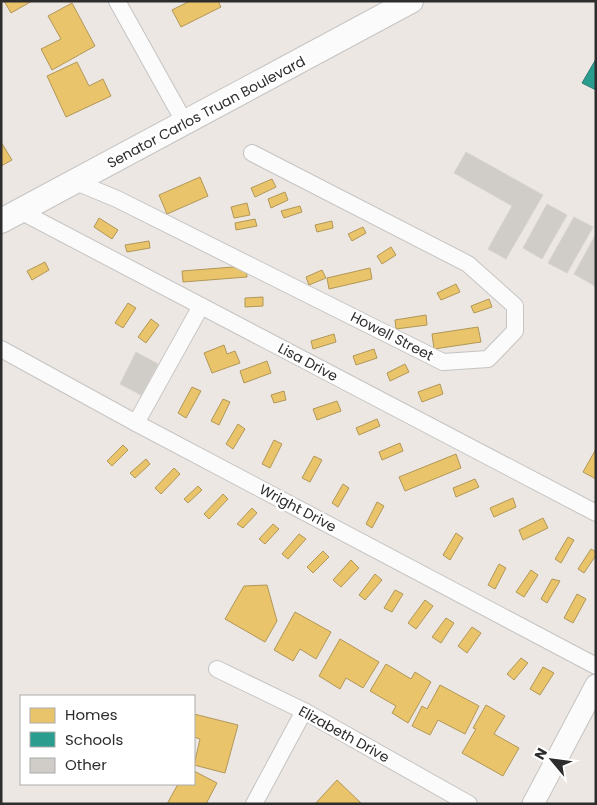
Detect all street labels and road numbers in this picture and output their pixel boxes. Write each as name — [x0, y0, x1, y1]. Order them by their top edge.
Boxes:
street label: Senator Carlos Truan Boulevard — [103, 51, 309, 173]
street label: Howell Street — [347, 307, 437, 365]
street label: Lisa Drive — [275, 338, 342, 386]
street label: Wright Drive — [256, 479, 340, 537]
street label: Elizabeth Drive — [295, 701, 393, 767]

